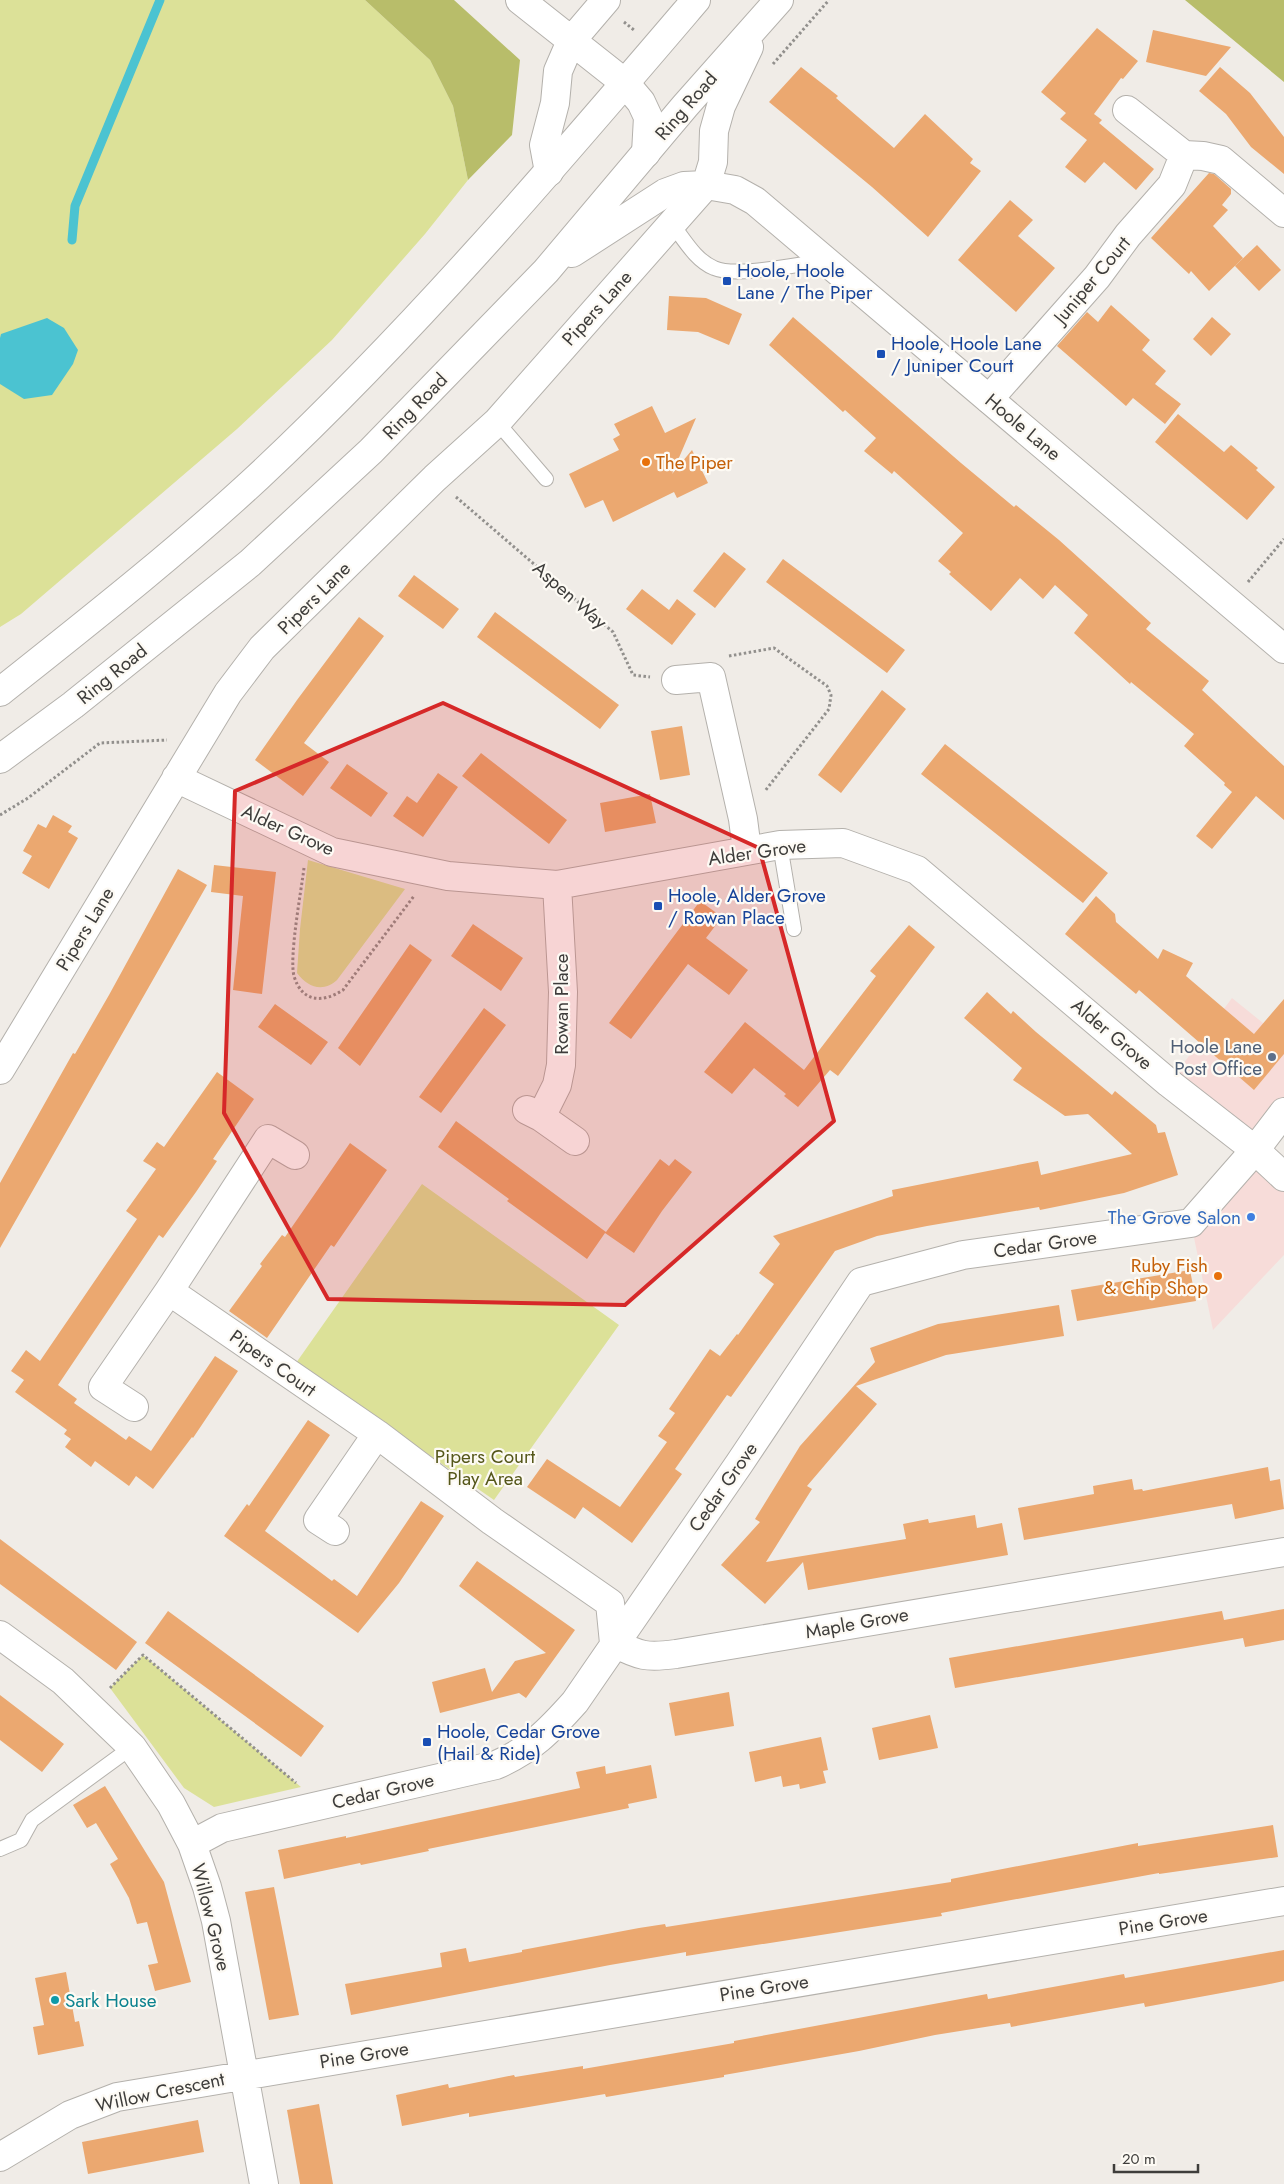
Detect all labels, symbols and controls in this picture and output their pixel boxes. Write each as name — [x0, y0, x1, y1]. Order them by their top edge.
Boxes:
street label: Ring Road — [649, 66, 723, 146]
street label: Juniper Court — [1045, 230, 1137, 332]
place label: Hoole, Hoole Lane / The Piper — [737, 257, 873, 306]
street label: Pipers Lane — [556, 264, 638, 352]
marker: Hoole, Hoole Lane / The Piper — [721, 275, 733, 287]
place label: Hoole, Hoole Lane / Juniper Court — [891, 330, 1042, 379]
marker: Hoole, Hoole Lane / Juniper Court — [875, 348, 887, 360]
street label: Ring Road — [376, 367, 454, 445]
street label: Hoole Lane — [979, 387, 1067, 467]
place label: The Piper — [656, 449, 733, 476]
marker: The Piper — [640, 456, 652, 468]
street label: Pipers Lane — [271, 555, 357, 641]
street label: Aspen Way — [527, 555, 614, 635]
street label: Ring Road — [71, 637, 153, 711]
street label: Alder Grove — [237, 798, 339, 862]
street label: Alder Grove — [706, 832, 808, 872]
street label: Pipers Lane — [49, 882, 121, 976]
place label: Hoole, Alder Grove / Rowan Place — [668, 882, 826, 931]
marker: Hoole, Alder Grove / Rowan Place — [652, 900, 664, 912]
street label: Rowan Place — [548, 953, 575, 1055]
street label: Alder Grove — [1066, 992, 1159, 1076]
place label: Hoole Lane Post Office — [1170, 1033, 1262, 1082]
marker: Hoole Lane Post Office — [1266, 1051, 1278, 1063]
place label: The Grove Salon — [1108, 1204, 1241, 1231]
marker: The Grove Salon — [1245, 1211, 1257, 1223]
street label: Cedar Grove — [992, 1223, 1099, 1265]
place label: Ruby Fish & Chip Shop — [1103, 1252, 1208, 1301]
marker: Ruby Fish & Chip Shop — [1212, 1270, 1224, 1282]
street label: Pipers Court — [224, 1323, 322, 1403]
street label: Cedar Grove — [682, 1437, 764, 1537]
park label: Pipers Court Play Area — [435, 1443, 536, 1492]
street label: Maple Grove — [803, 1601, 911, 1645]
place label: Hoole, Cedar Grove (Hail & Ride) — [437, 1718, 600, 1767]
marker: Hoole, Cedar Grove (Hail & Ride) — [421, 1736, 433, 1748]
street label: Cedar Grove — [329, 1766, 437, 1816]
street label: Willow Grove — [185, 1860, 237, 1974]
street label: Pine Grove — [1117, 1902, 1210, 1942]
street label: Pine Grove — [718, 1968, 811, 2008]
place label: Sark House — [65, 1987, 157, 2014]
marker: Sark House — [49, 1994, 61, 2006]
street label: Pine Grove — [318, 2035, 411, 2075]
street label: Willow Crescent — [93, 2065, 227, 2119]
scale bar — [1114, 2142, 1198, 2174]
text: 20 m — [1122, 2148, 1156, 2170]

